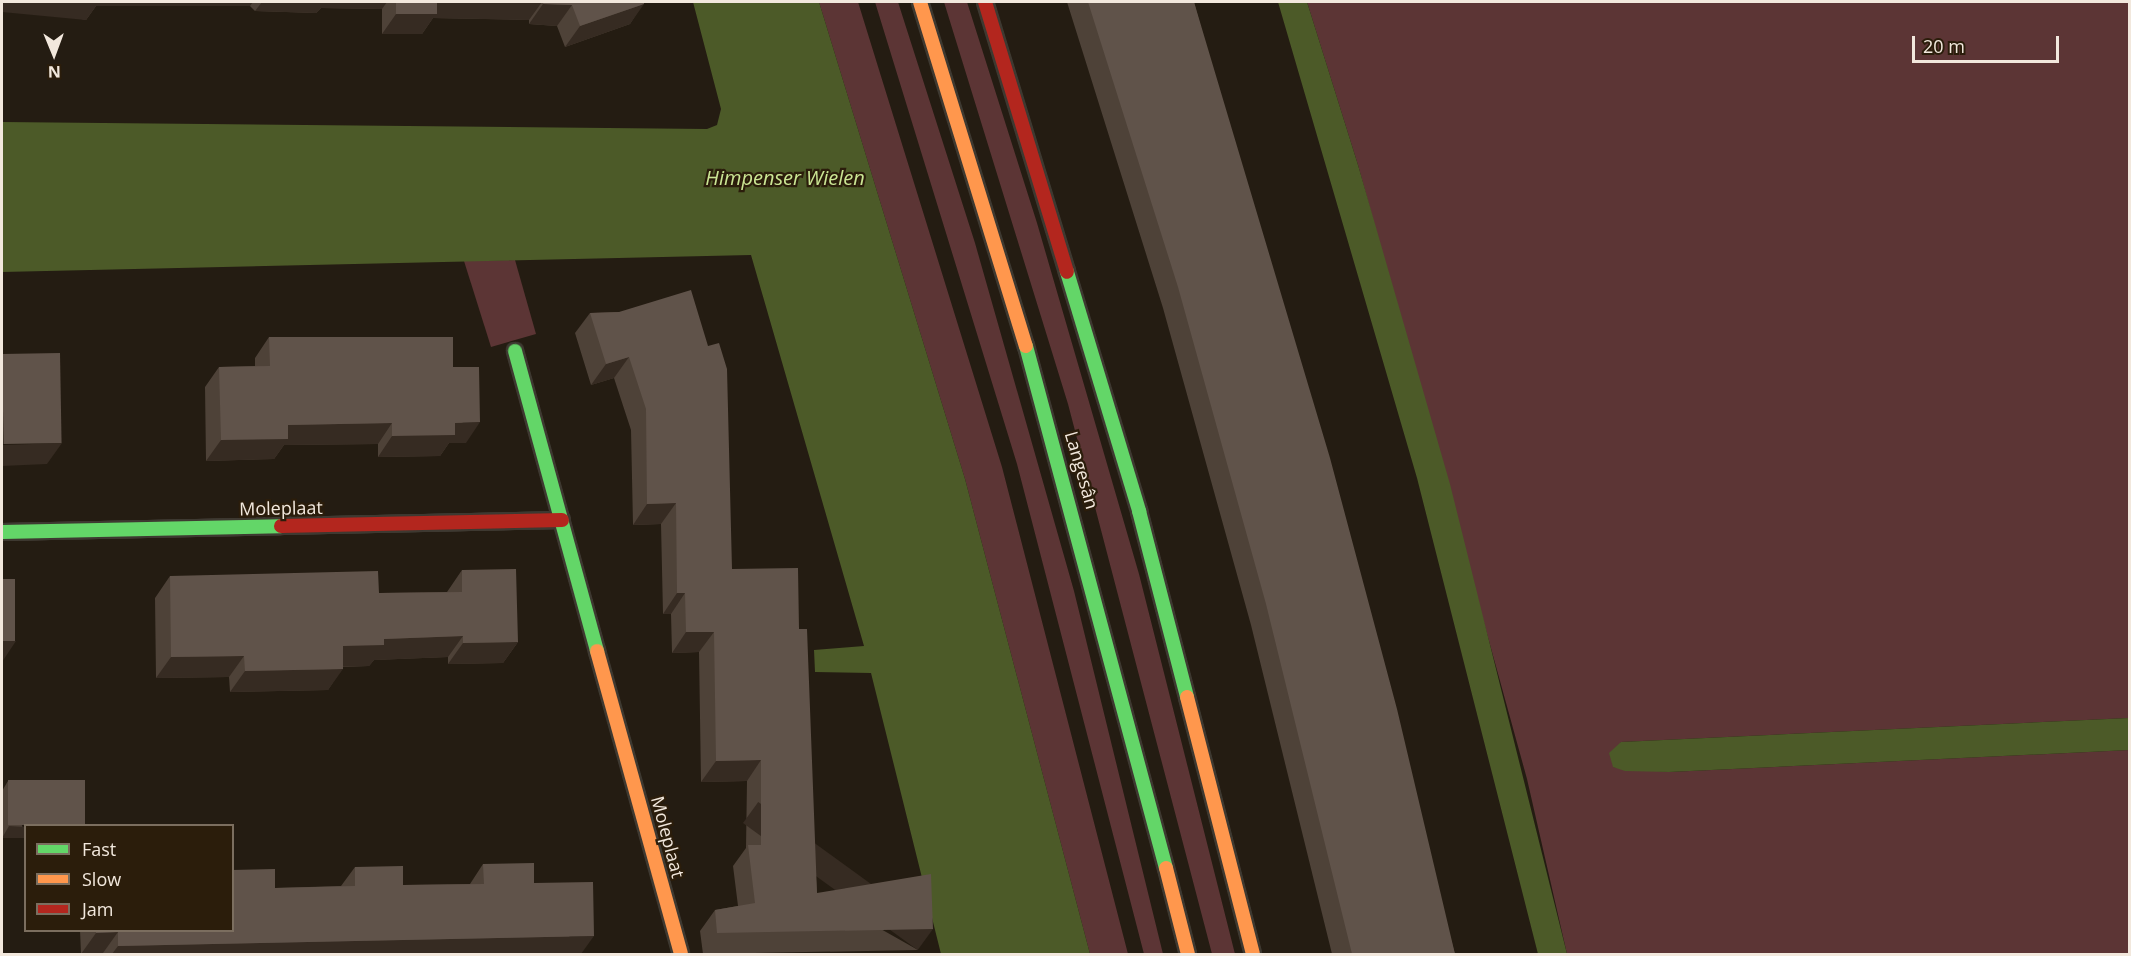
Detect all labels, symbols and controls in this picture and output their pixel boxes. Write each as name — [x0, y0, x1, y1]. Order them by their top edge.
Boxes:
north arrow — [24, 24, 84, 84]
scale bar — [1915, 24, 2062, 62]
text: 20 m — [1923, 34, 1965, 58]
text: N — [48, 61, 61, 83]
water label: Himpenser Wielen — [705, 165, 865, 189]
street label: Langesân — [1061, 429, 1103, 511]
street label: Moleplaat — [239, 496, 323, 520]
street label: Moleplaat — [647, 794, 689, 880]
legend — [24, 824, 234, 932]
text: Fast — [82, 837, 116, 861]
text: Slow — [82, 867, 121, 891]
text: Jam — [82, 897, 114, 921]

